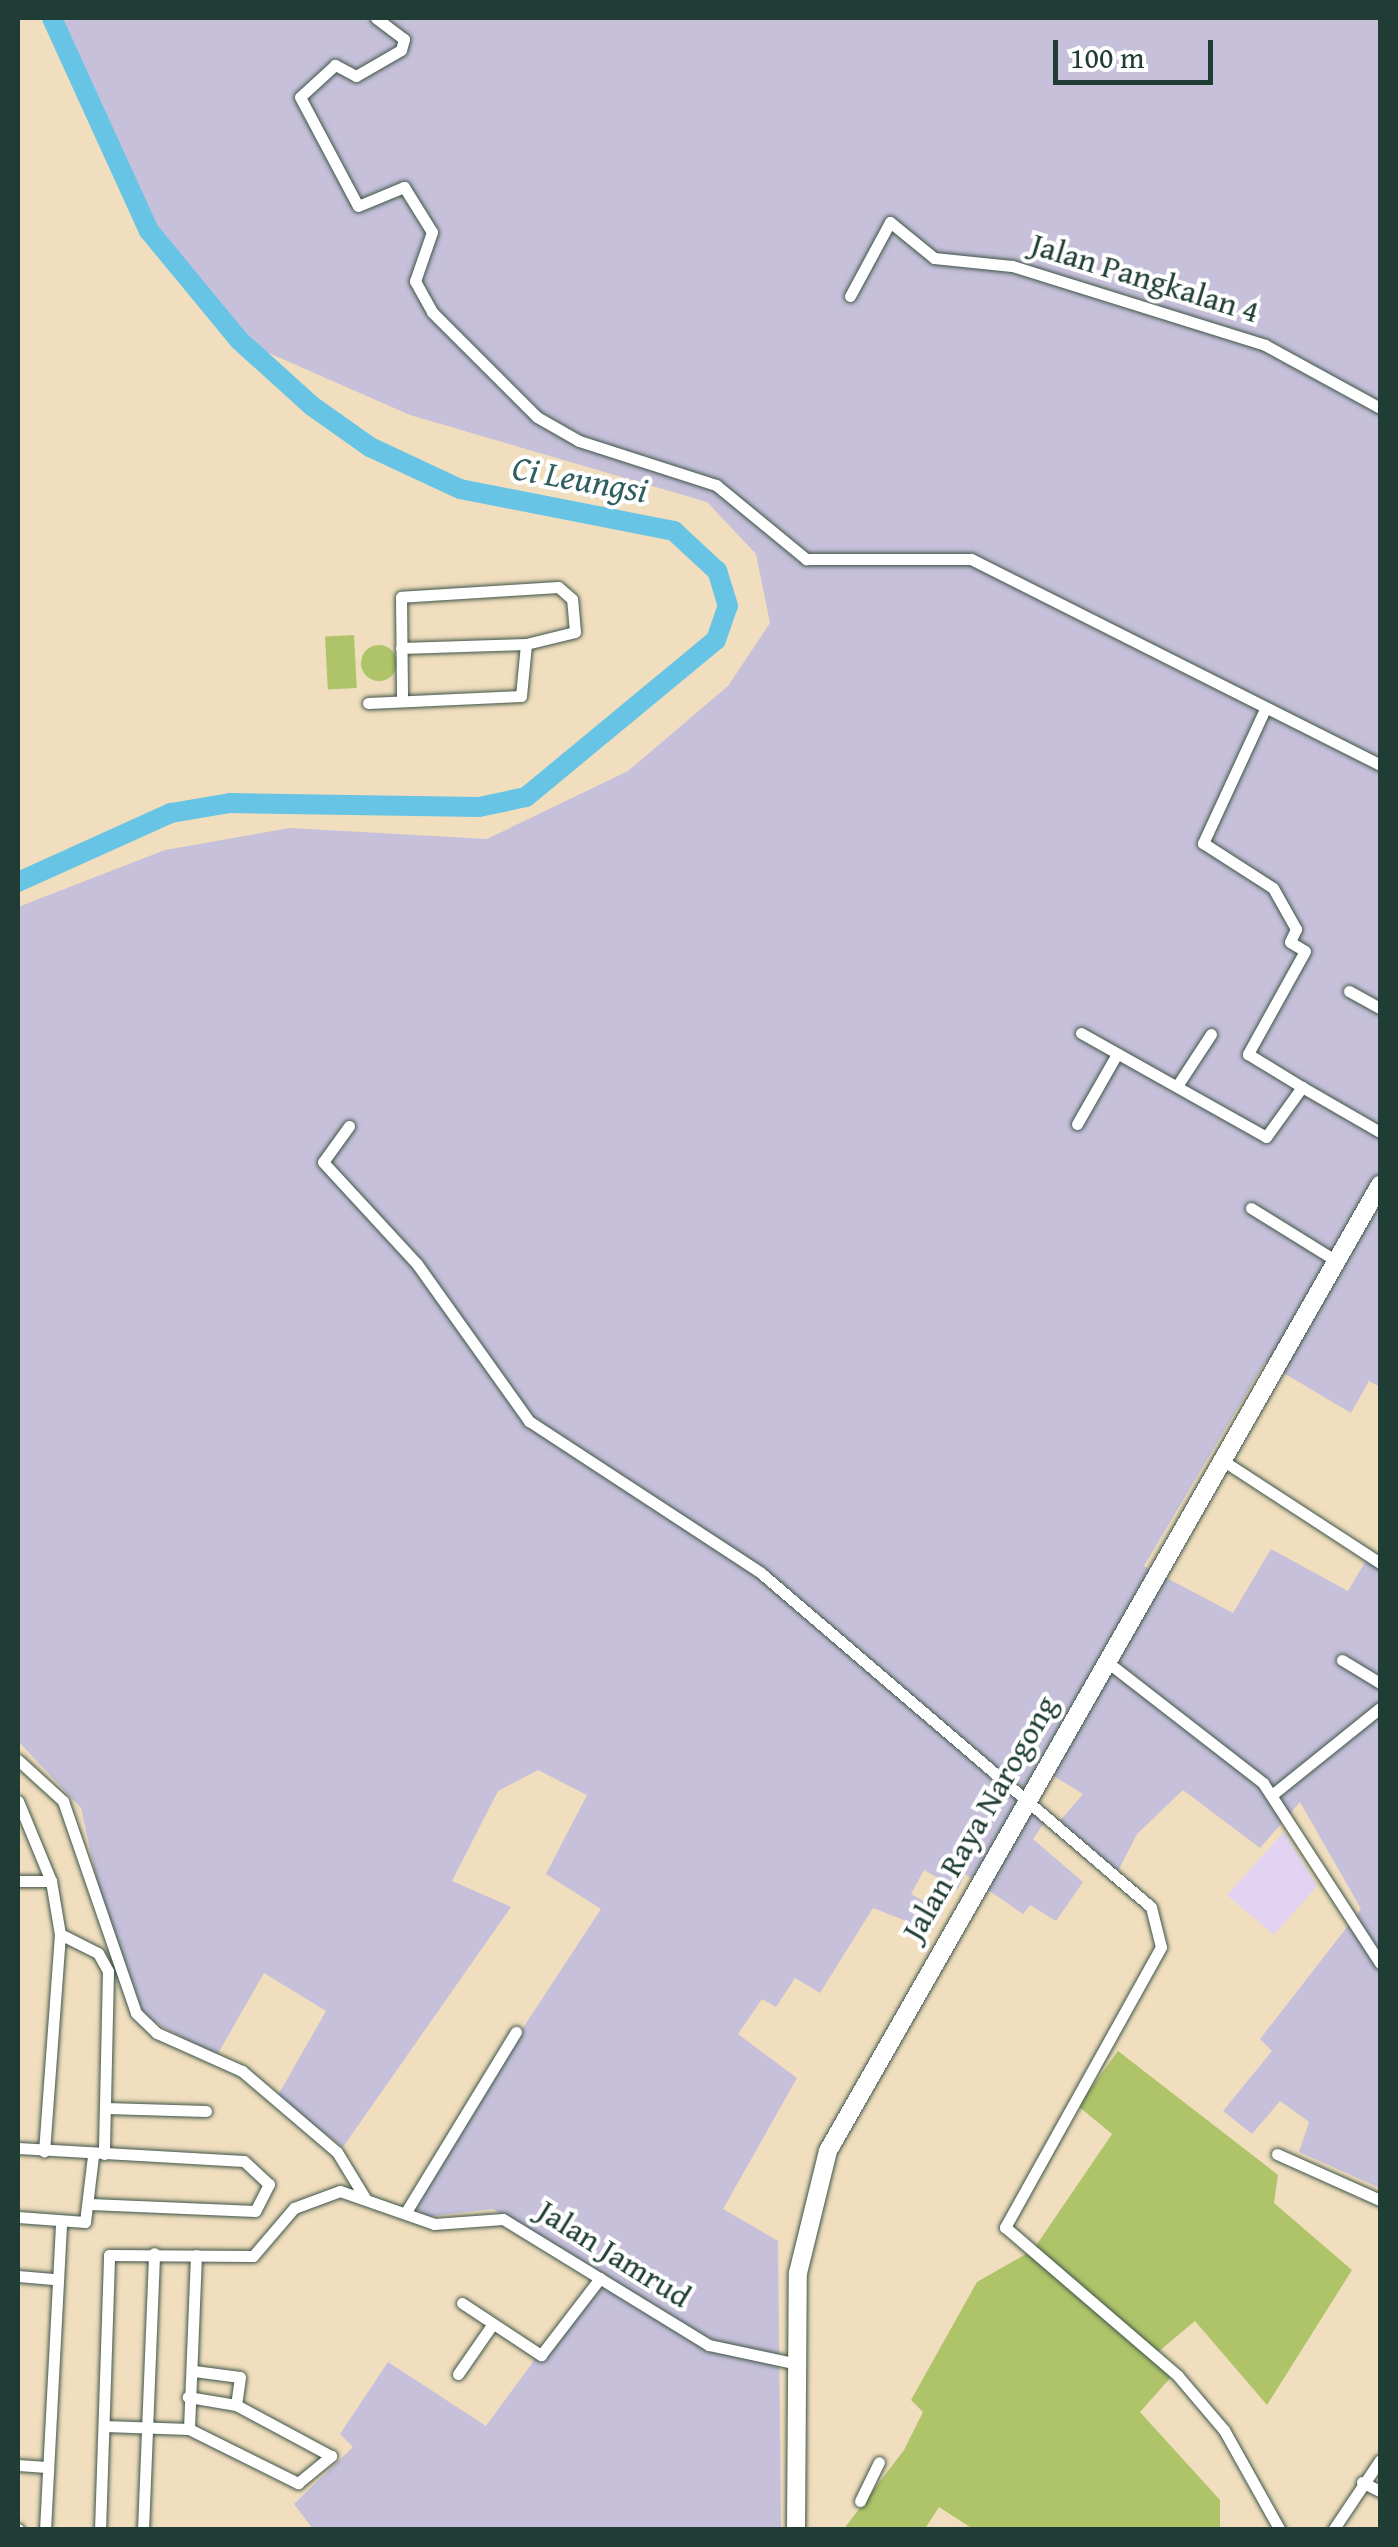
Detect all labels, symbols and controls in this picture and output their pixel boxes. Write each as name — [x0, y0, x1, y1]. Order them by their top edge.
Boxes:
scale bar — [1058, 20, 1218, 82]
text: 100 m — [1070, 35, 1144, 79]
street label: Jalan Pangkalan 4 — [1026, 225, 1264, 331]
water label: Ci Leungsi — [509, 446, 651, 512]
street label: Jalan Raya Narogong — [894, 1689, 1066, 1947]
street label: Jalan Jamrud — [530, 2192, 698, 2316]

